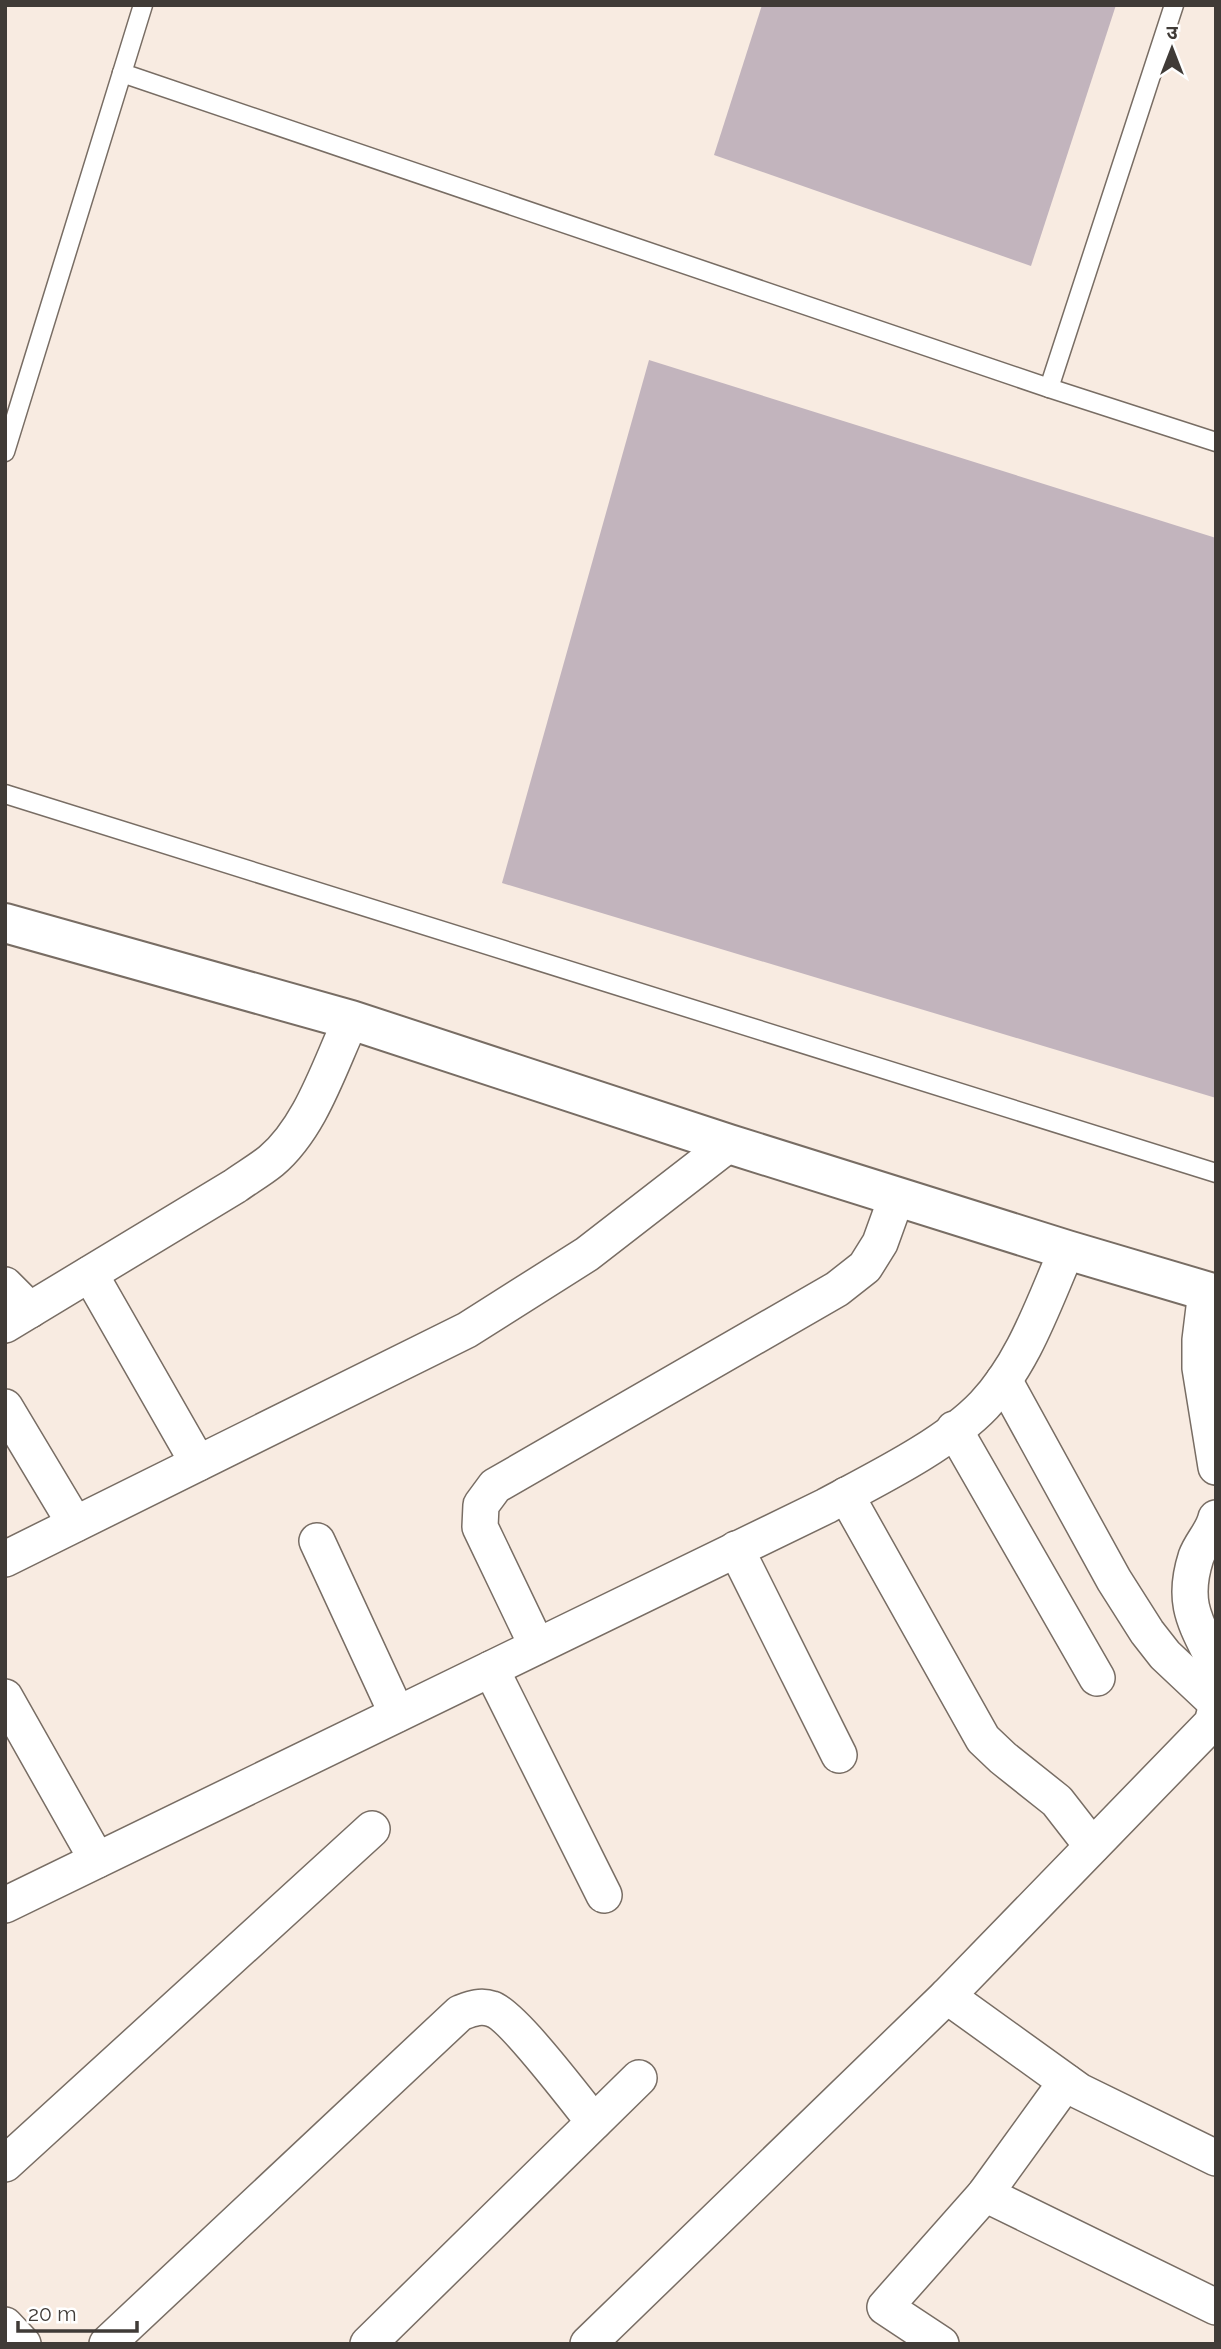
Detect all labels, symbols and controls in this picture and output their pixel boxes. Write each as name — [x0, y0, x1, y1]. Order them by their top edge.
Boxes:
north arrow — [1137, 14, 1207, 84]
text: उ — [1166, 21, 1178, 43]
scale bar — [18, 2290, 136, 2334]
text: 20 m — [28, 2301, 76, 2326]

